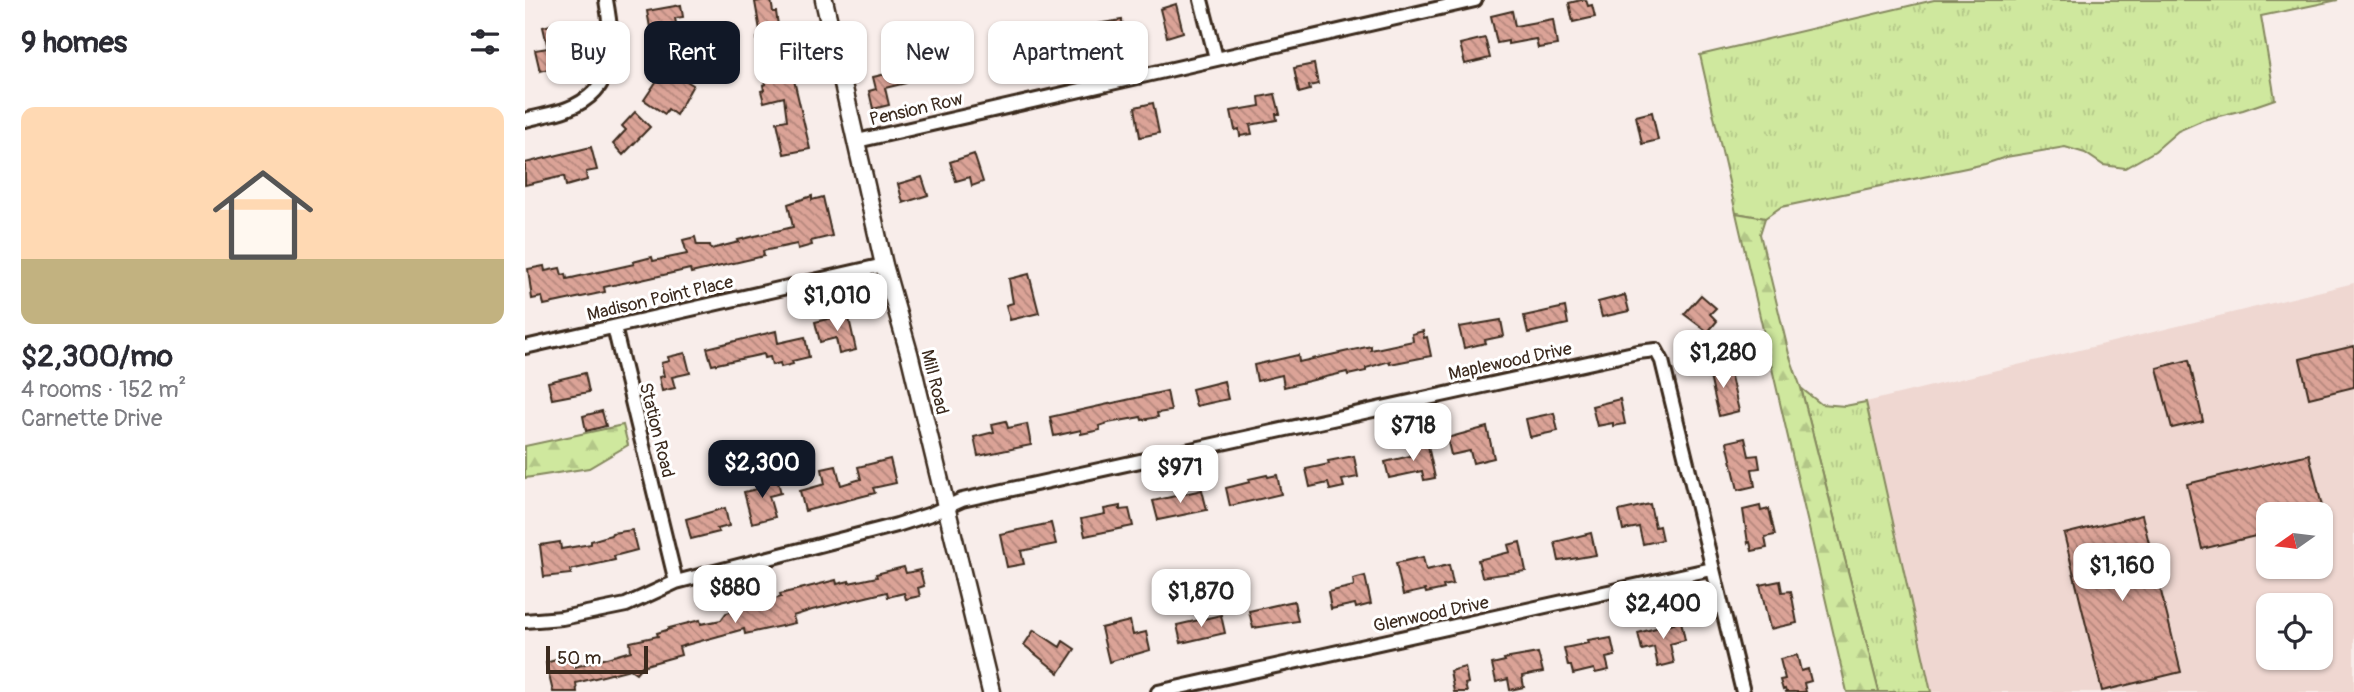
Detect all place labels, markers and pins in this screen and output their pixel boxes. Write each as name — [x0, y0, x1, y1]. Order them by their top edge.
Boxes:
pin: $1,010 — [780, 274, 894, 333]
pin: $1,280 — [1666, 330, 1780, 390]
pin: $718 — [1372, 404, 1454, 463]
pin: $2,300 — [705, 440, 819, 500]
pin: $971 — [1139, 446, 1221, 505]
pin: $1,160 — [2065, 544, 2179, 603]
pin: $880 — [694, 566, 776, 625]
pin: $1,870 — [1144, 570, 1258, 629]
pin: $2,400 — [1606, 582, 1720, 641]

